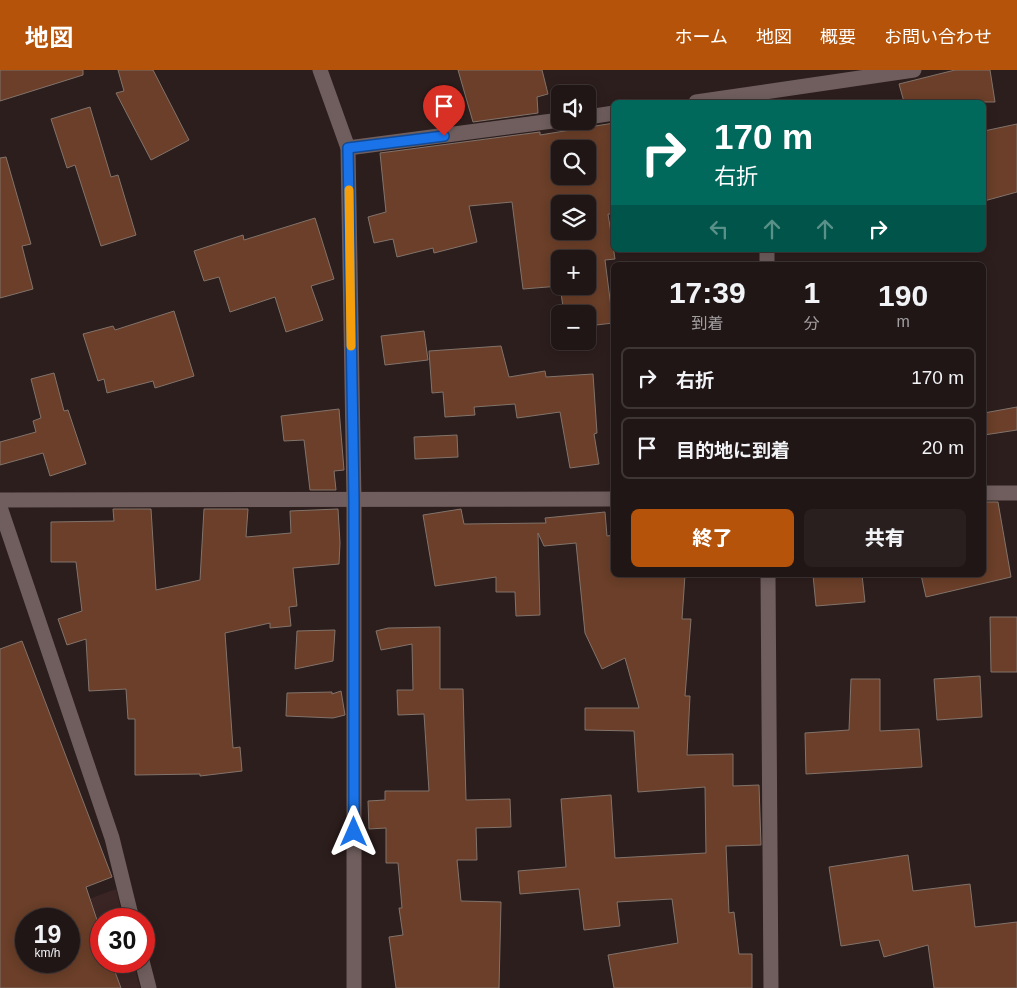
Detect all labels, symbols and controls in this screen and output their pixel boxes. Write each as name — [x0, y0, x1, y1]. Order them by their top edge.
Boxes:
text: 地図 — [25, 24, 73, 51]
text: ホーム — [675, 27, 728, 47]
text: 地図 — [756, 27, 792, 47]
text: 概要 — [820, 27, 856, 47]
text: お問い合わせ — [884, 27, 992, 47]
pin — [423, 85, 465, 136]
map controls — [551, 85, 596, 350]
button: sound — [551, 85, 596, 130]
icon: arrive — [430, 92, 458, 120]
text: 170 m — [714, 117, 813, 156]
icon: right — [631, 120, 696, 185]
button: search — [551, 140, 596, 185]
text: 右折 — [714, 164, 758, 189]
button: layers — [551, 195, 596, 240]
icon: left — [705, 215, 733, 243]
icon: ahead — [758, 215, 786, 243]
icon: ahead — [811, 215, 839, 243]
icon: right — [864, 215, 892, 243]
button: + — [551, 250, 596, 295]
text: 17:39 — [669, 276, 746, 309]
text: 1 — [803, 276, 820, 309]
text: 190 — [878, 279, 928, 312]
button: − — [551, 305, 596, 350]
text: m — [896, 313, 910, 330]
text: 到着 — [691, 315, 723, 332]
text: 分 — [804, 315, 820, 332]
icon: right — [633, 364, 661, 392]
text: 170 m — [911, 367, 964, 388]
text: 右折 — [676, 370, 714, 391]
icon: arrive — [633, 434, 661, 462]
text: 20 m — [922, 437, 964, 458]
text: 目的地に到着 — [676, 440, 790, 461]
button: 終了 — [631, 509, 794, 567]
button: 共有 — [804, 509, 966, 567]
position arrow — [327, 805, 379, 857]
speed limit sign: 30 — [90, 908, 155, 973]
text: 19 — [34, 920, 61, 948]
text: km/h — [34, 946, 61, 960]

